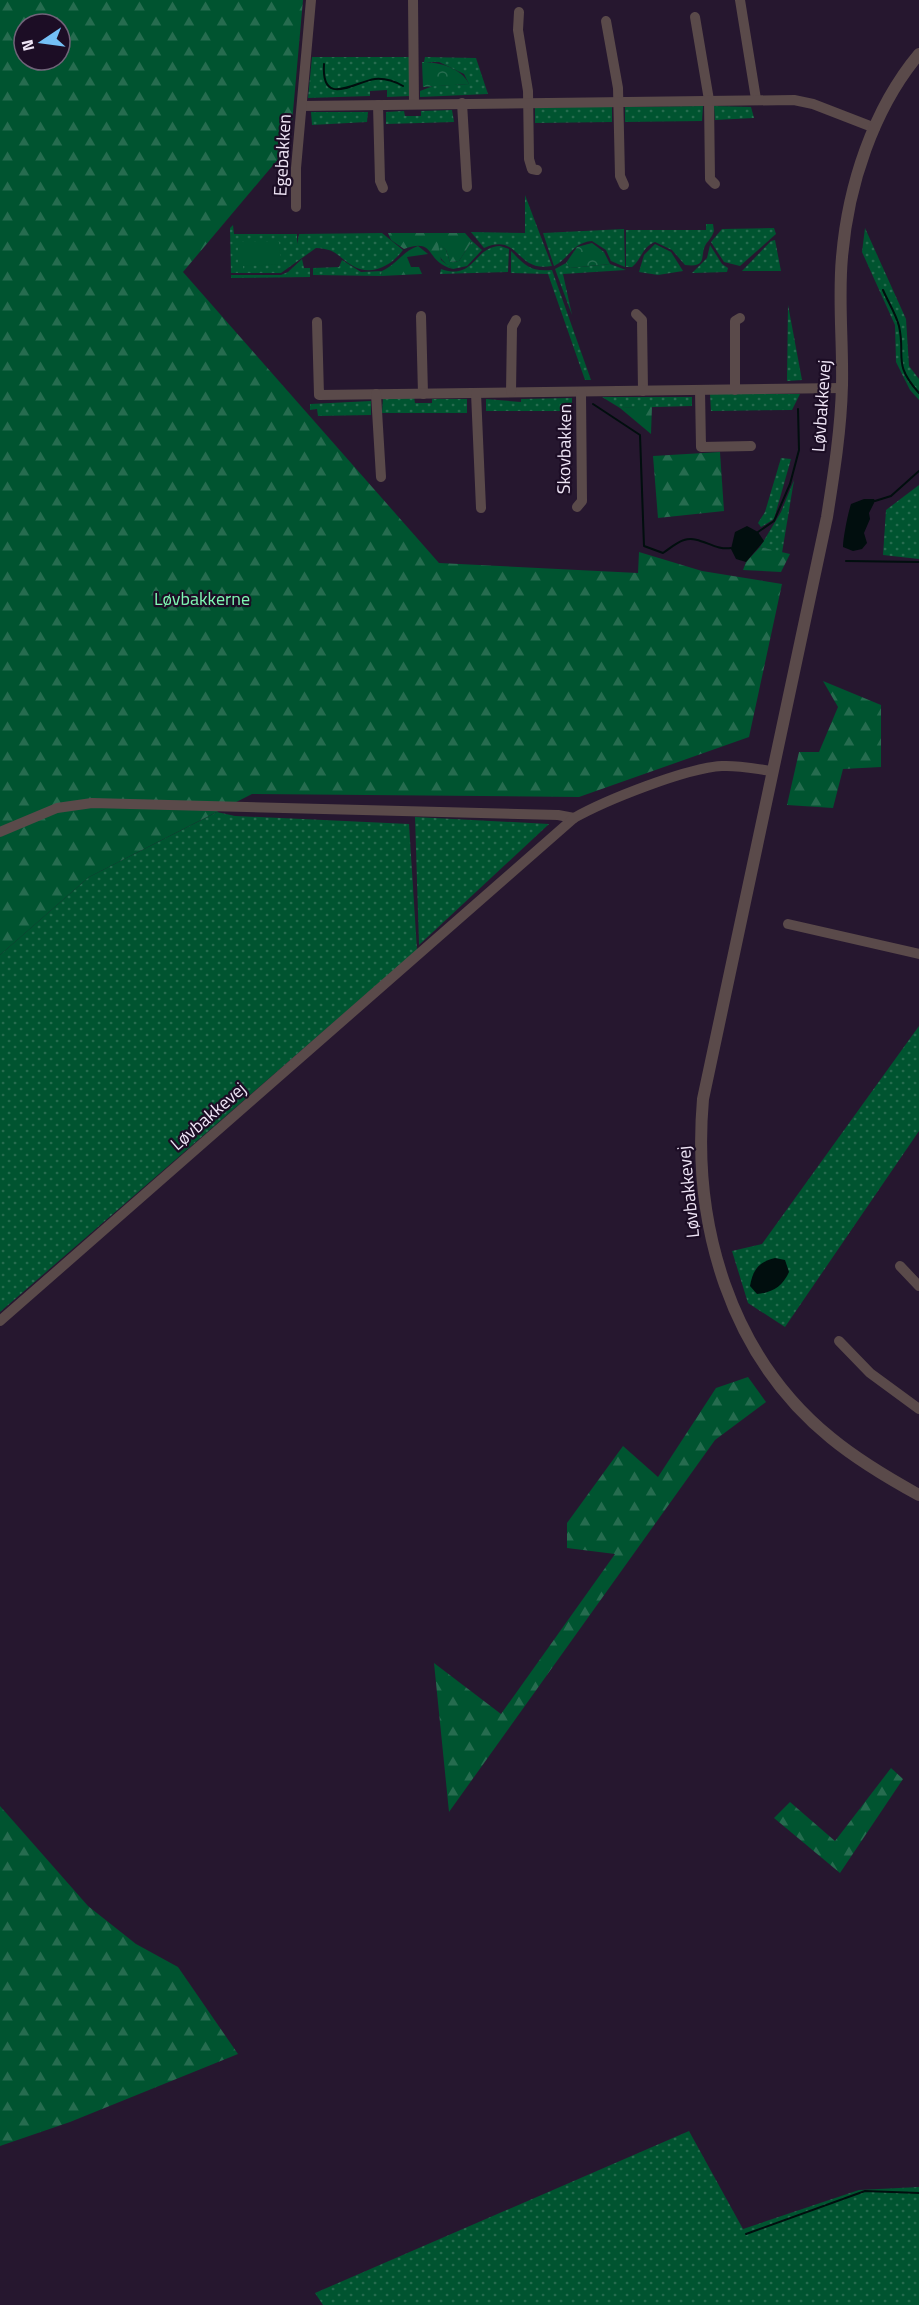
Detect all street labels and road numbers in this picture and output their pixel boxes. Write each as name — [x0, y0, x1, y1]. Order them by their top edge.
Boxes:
street label: Egebakken — [266, 113, 298, 197]
street label: Løvbakkevej — [804, 359, 838, 453]
street label: Skovbakken — [550, 404, 578, 494]
street label: Løvbakkevej — [164, 1075, 252, 1157]
street label: Løvbakkevej — [670, 1145, 706, 1239]

